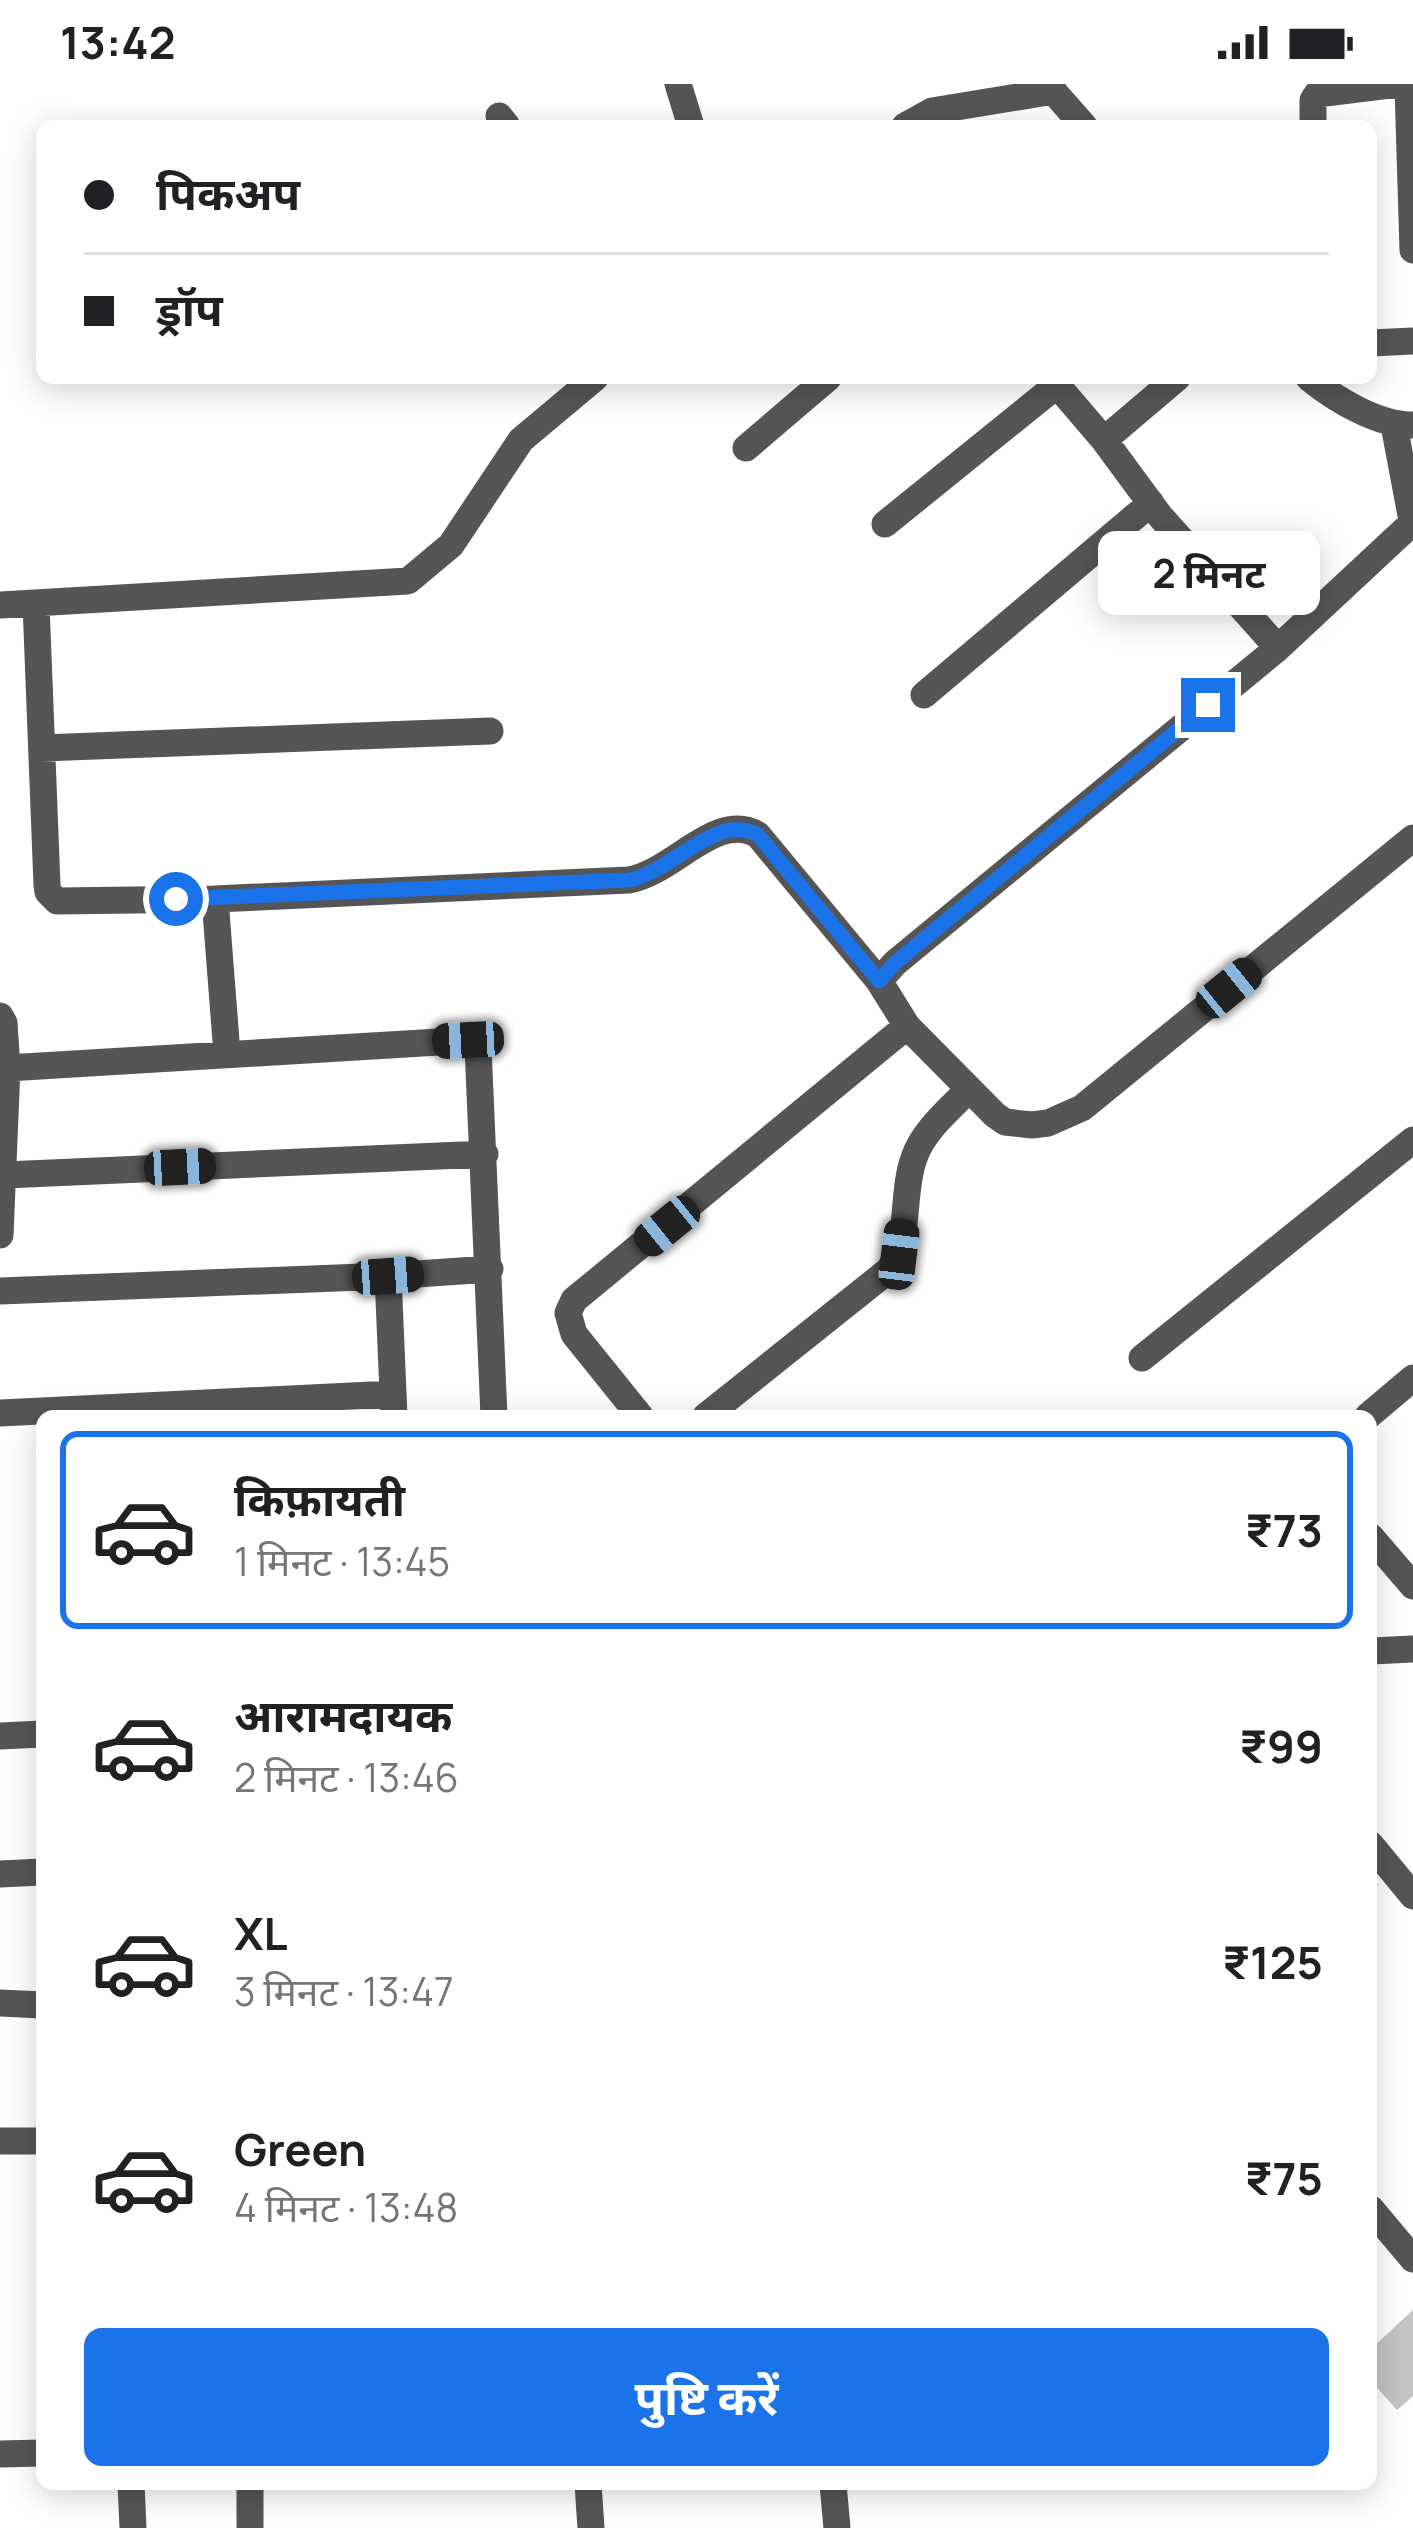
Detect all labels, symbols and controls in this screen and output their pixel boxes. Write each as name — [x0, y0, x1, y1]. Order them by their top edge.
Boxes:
text: 13:42 — [60, 11, 175, 73]
text: पिकअप — [156, 162, 300, 224]
text: ड्रॉप — [156, 278, 223, 340]
callout: 2 मिनट — [1097, 531, 1319, 615]
text: 2 मिनट — [1153, 546, 1265, 600]
route end — [1181, 678, 1235, 732]
route start — [149, 872, 203, 926]
car — [1190, 951, 1268, 1025]
car — [431, 1020, 505, 1060]
car — [143, 1147, 217, 1187]
car — [628, 1189, 706, 1263]
car — [877, 1216, 921, 1292]
car — [351, 1256, 425, 1296]
text: किफ़ायती — [234, 1468, 405, 1530]
icon: car — [90, 1476, 198, 1584]
text: ₹73 — [1245, 1499, 1323, 1561]
text: 1 मिनट · 13:45 — [234, 1534, 450, 1588]
text: आरामदायक — [234, 1684, 452, 1746]
icon: car — [90, 1692, 198, 1800]
text: ₹99 — [1239, 1715, 1323, 1777]
text: 2 मिनट · 13:46 — [234, 1750, 459, 1804]
text: XL — [234, 1902, 288, 1964]
icon: car — [90, 1908, 198, 2016]
text: ₹125 — [1222, 1931, 1323, 1993]
text: 3 मिनट · 13:47 — [234, 1964, 454, 2018]
text: Green — [234, 2118, 366, 2180]
icon: car — [90, 2124, 198, 2232]
text: ₹75 — [1245, 2147, 1323, 2209]
text: 4 मिनट · 13:48 — [234, 2180, 458, 2234]
button: पुष्टि करें — [84, 2328, 1329, 2466]

